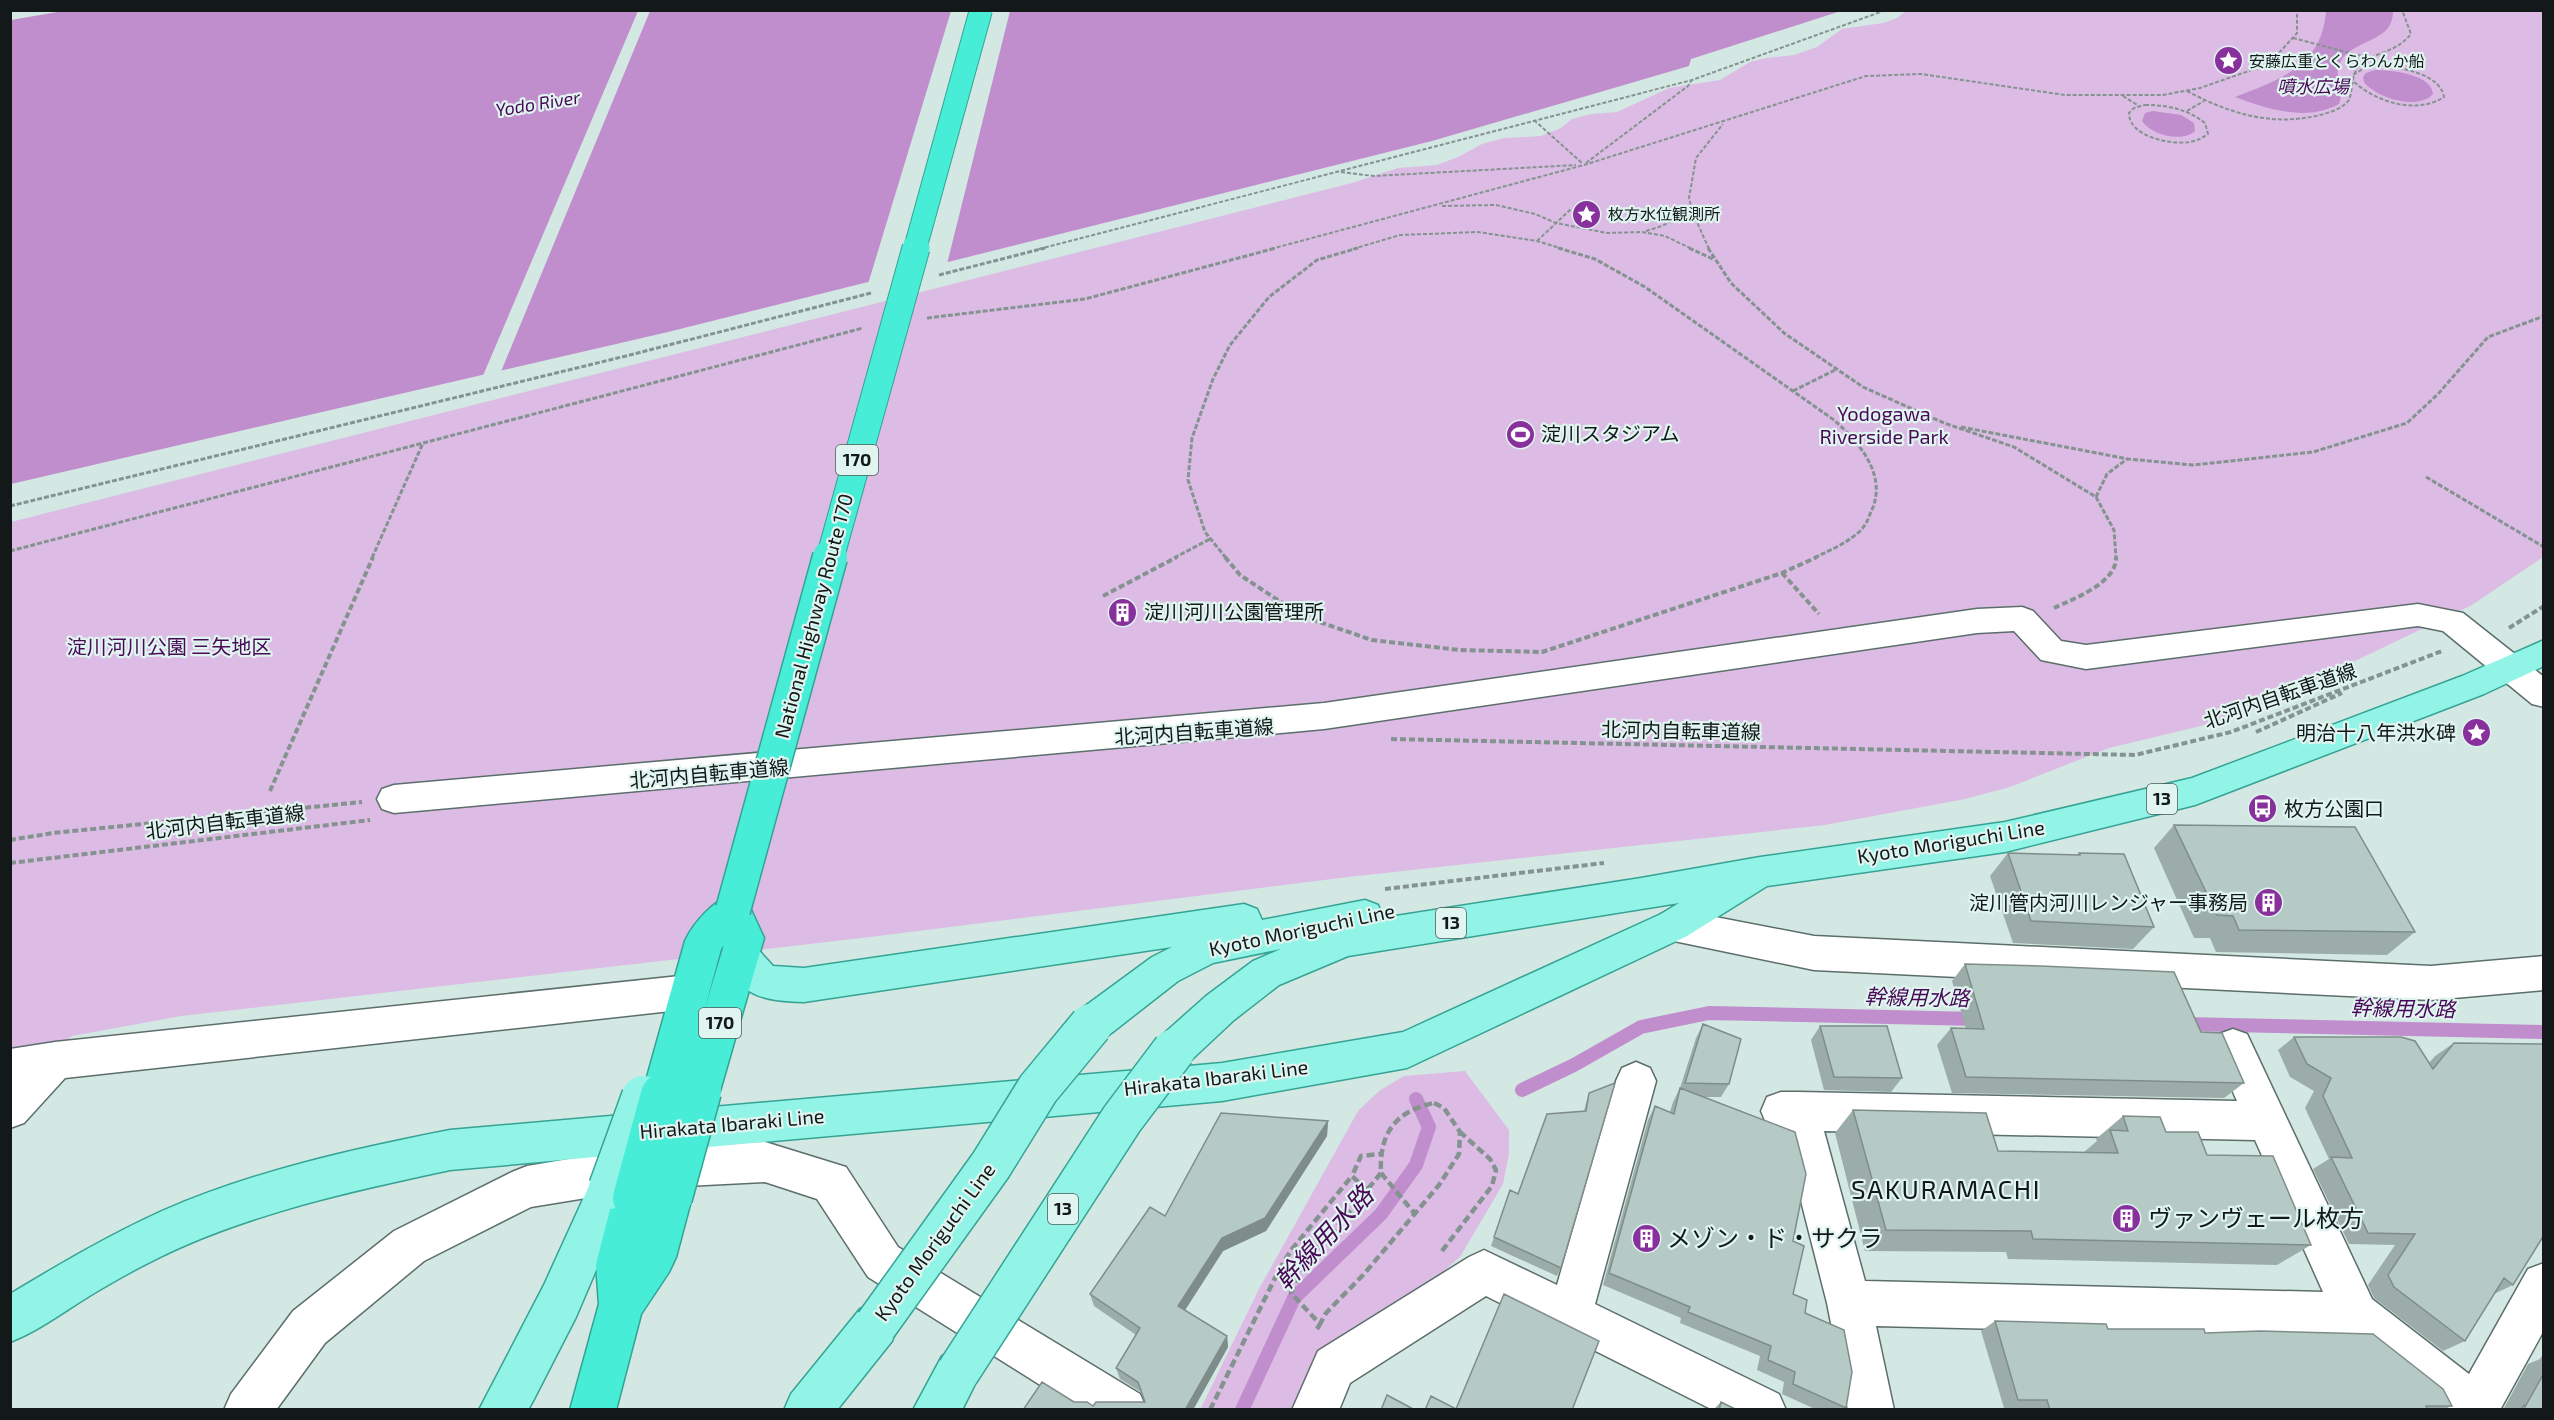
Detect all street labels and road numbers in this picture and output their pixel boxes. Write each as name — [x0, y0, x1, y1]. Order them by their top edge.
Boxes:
road number: 170 — [836, 445, 878, 475]
street label: National Highway Route 170 — [769, 491, 857, 741]
street label: 北河内自転車道線 — [2200, 658, 2359, 732]
street label: 北河内自転車道線 — [1113, 713, 1275, 749]
street label: 北河内自転車道線 — [1601, 717, 1761, 743]
street label: 北河内自転車道線 — [628, 754, 790, 792]
road number: 13 — [2147, 784, 2177, 814]
street label: 北河内自転車道線 — [144, 799, 306, 843]
street label: Kyoto Moriguchi Line — [1855, 814, 2046, 868]
street label: Kyoto Moriguchi Line — [1207, 898, 1397, 960]
road number: 13 — [1436, 908, 1466, 938]
road number: 170 — [699, 1008, 741, 1038]
street label: Hirakata Ibaraki Line — [1122, 1054, 1309, 1100]
street label: Hirakata Ibaraki Line — [639, 1103, 825, 1143]
street label: Kyoto Moriguchi Line — [869, 1158, 1000, 1325]
road number: 13 — [1048, 1194, 1078, 1224]

